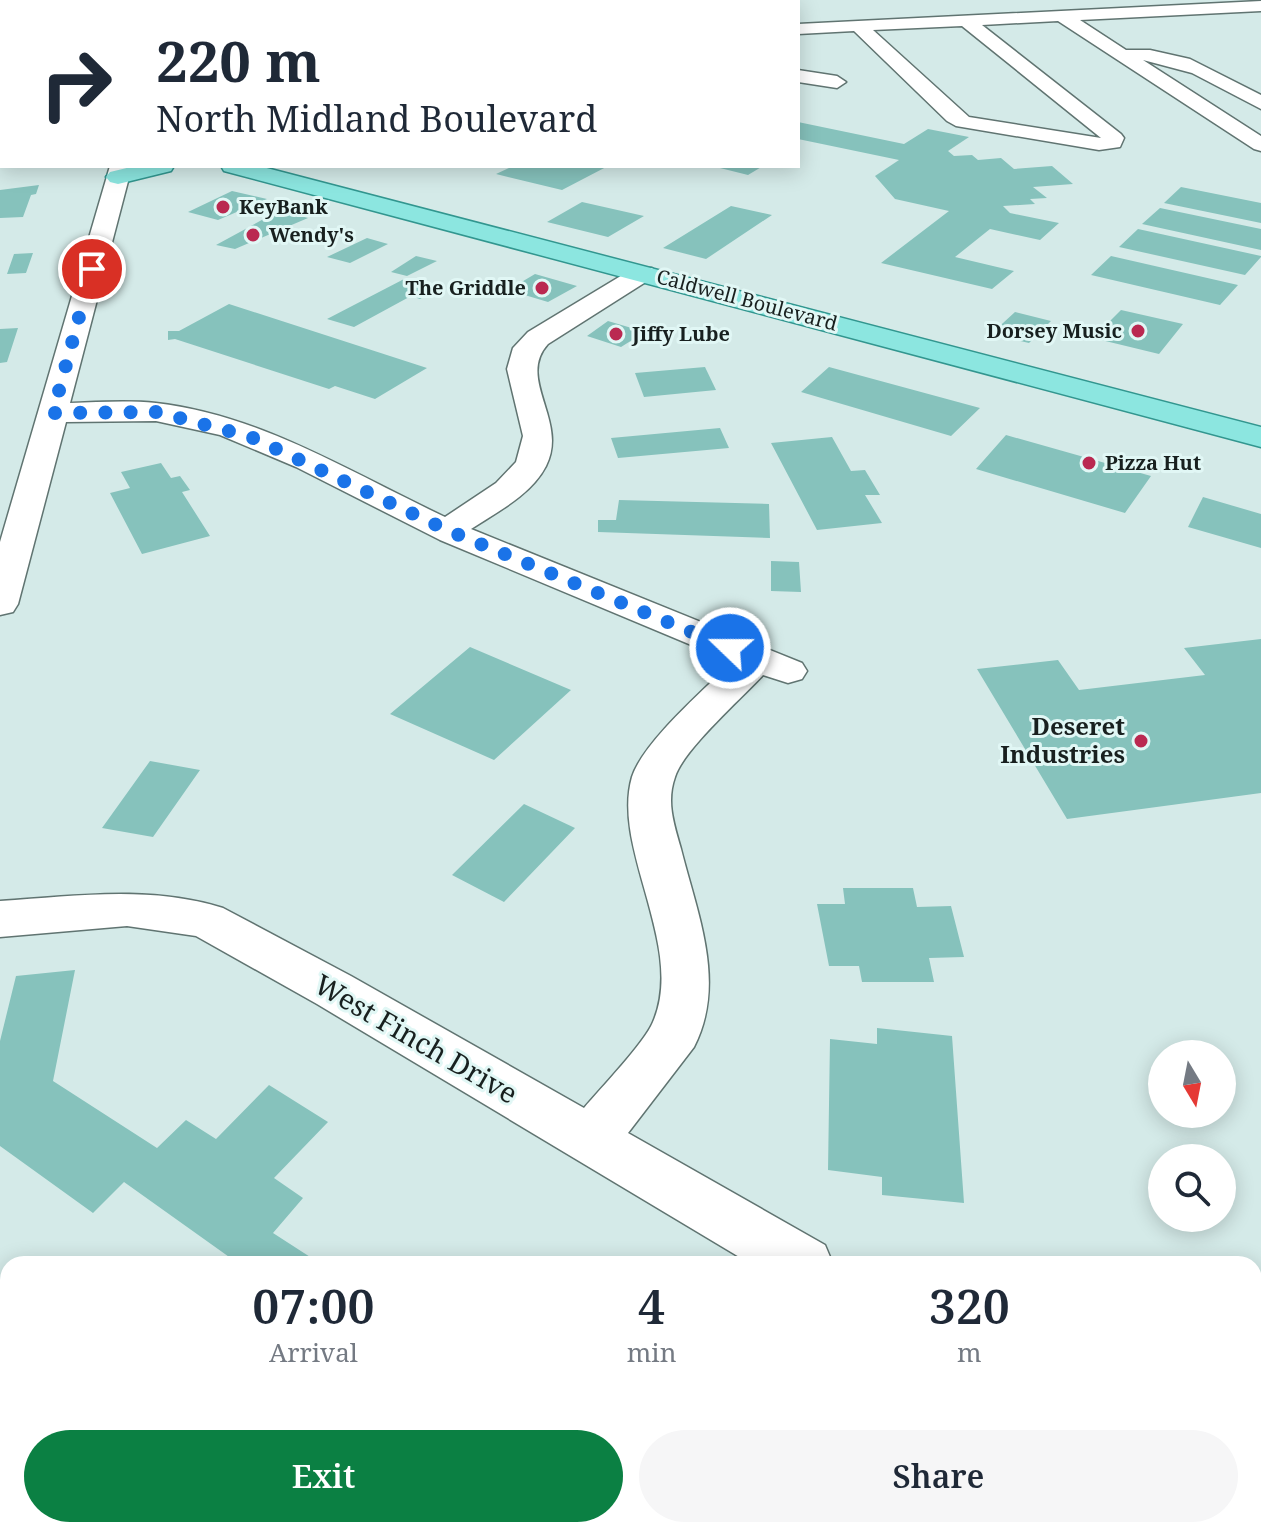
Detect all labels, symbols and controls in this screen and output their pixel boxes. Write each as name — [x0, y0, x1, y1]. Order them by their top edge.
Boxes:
text: 220 m — [156, 22, 321, 98]
icon: right — [24, 32, 128, 136]
text: North Midland Boulevard — [156, 94, 597, 143]
place label: KeyBank — [239, 193, 328, 220]
marker: KeyBank — [214, 198, 232, 216]
place label: Wendy's — [269, 221, 354, 248]
marker: Wendy's — [244, 226, 262, 244]
pin — [58, 235, 126, 303]
icon: arrive — [70, 247, 114, 291]
street label: Caldwell Boulevard — [654, 262, 841, 337]
place label: The Griddle — [406, 274, 526, 301]
marker: The Griddle — [533, 279, 551, 297]
place label: Dorsey Music — [987, 317, 1122, 344]
place label: Jiffy Lube — [631, 320, 730, 347]
marker: Dorsey Music — [1129, 322, 1147, 340]
marker: Jiffy Lube — [607, 325, 625, 343]
place label: Pizza Hut — [1105, 449, 1201, 476]
marker: Pizza Hut — [1080, 454, 1098, 472]
position arrow — [688, 606, 772, 690]
place label: Deseret Industries — [1000, 709, 1125, 770]
marker: Deseret Industries — [1132, 732, 1150, 750]
street label: West Finch Drive — [308, 965, 525, 1112]
north arrow — [1148, 1040, 1236, 1128]
map controls — [1148, 1040, 1236, 1232]
button: search — [1148, 1144, 1236, 1232]
text: 07:00 — [252, 1273, 375, 1338]
text: 4 — [638, 1273, 665, 1338]
text: 320 — [929, 1273, 1010, 1338]
text: Arrival — [269, 1334, 358, 1370]
text: min — [627, 1334, 676, 1370]
text: m — [957, 1334, 982, 1370]
button: Exit — [24, 1430, 623, 1522]
button: Share — [639, 1430, 1238, 1522]

